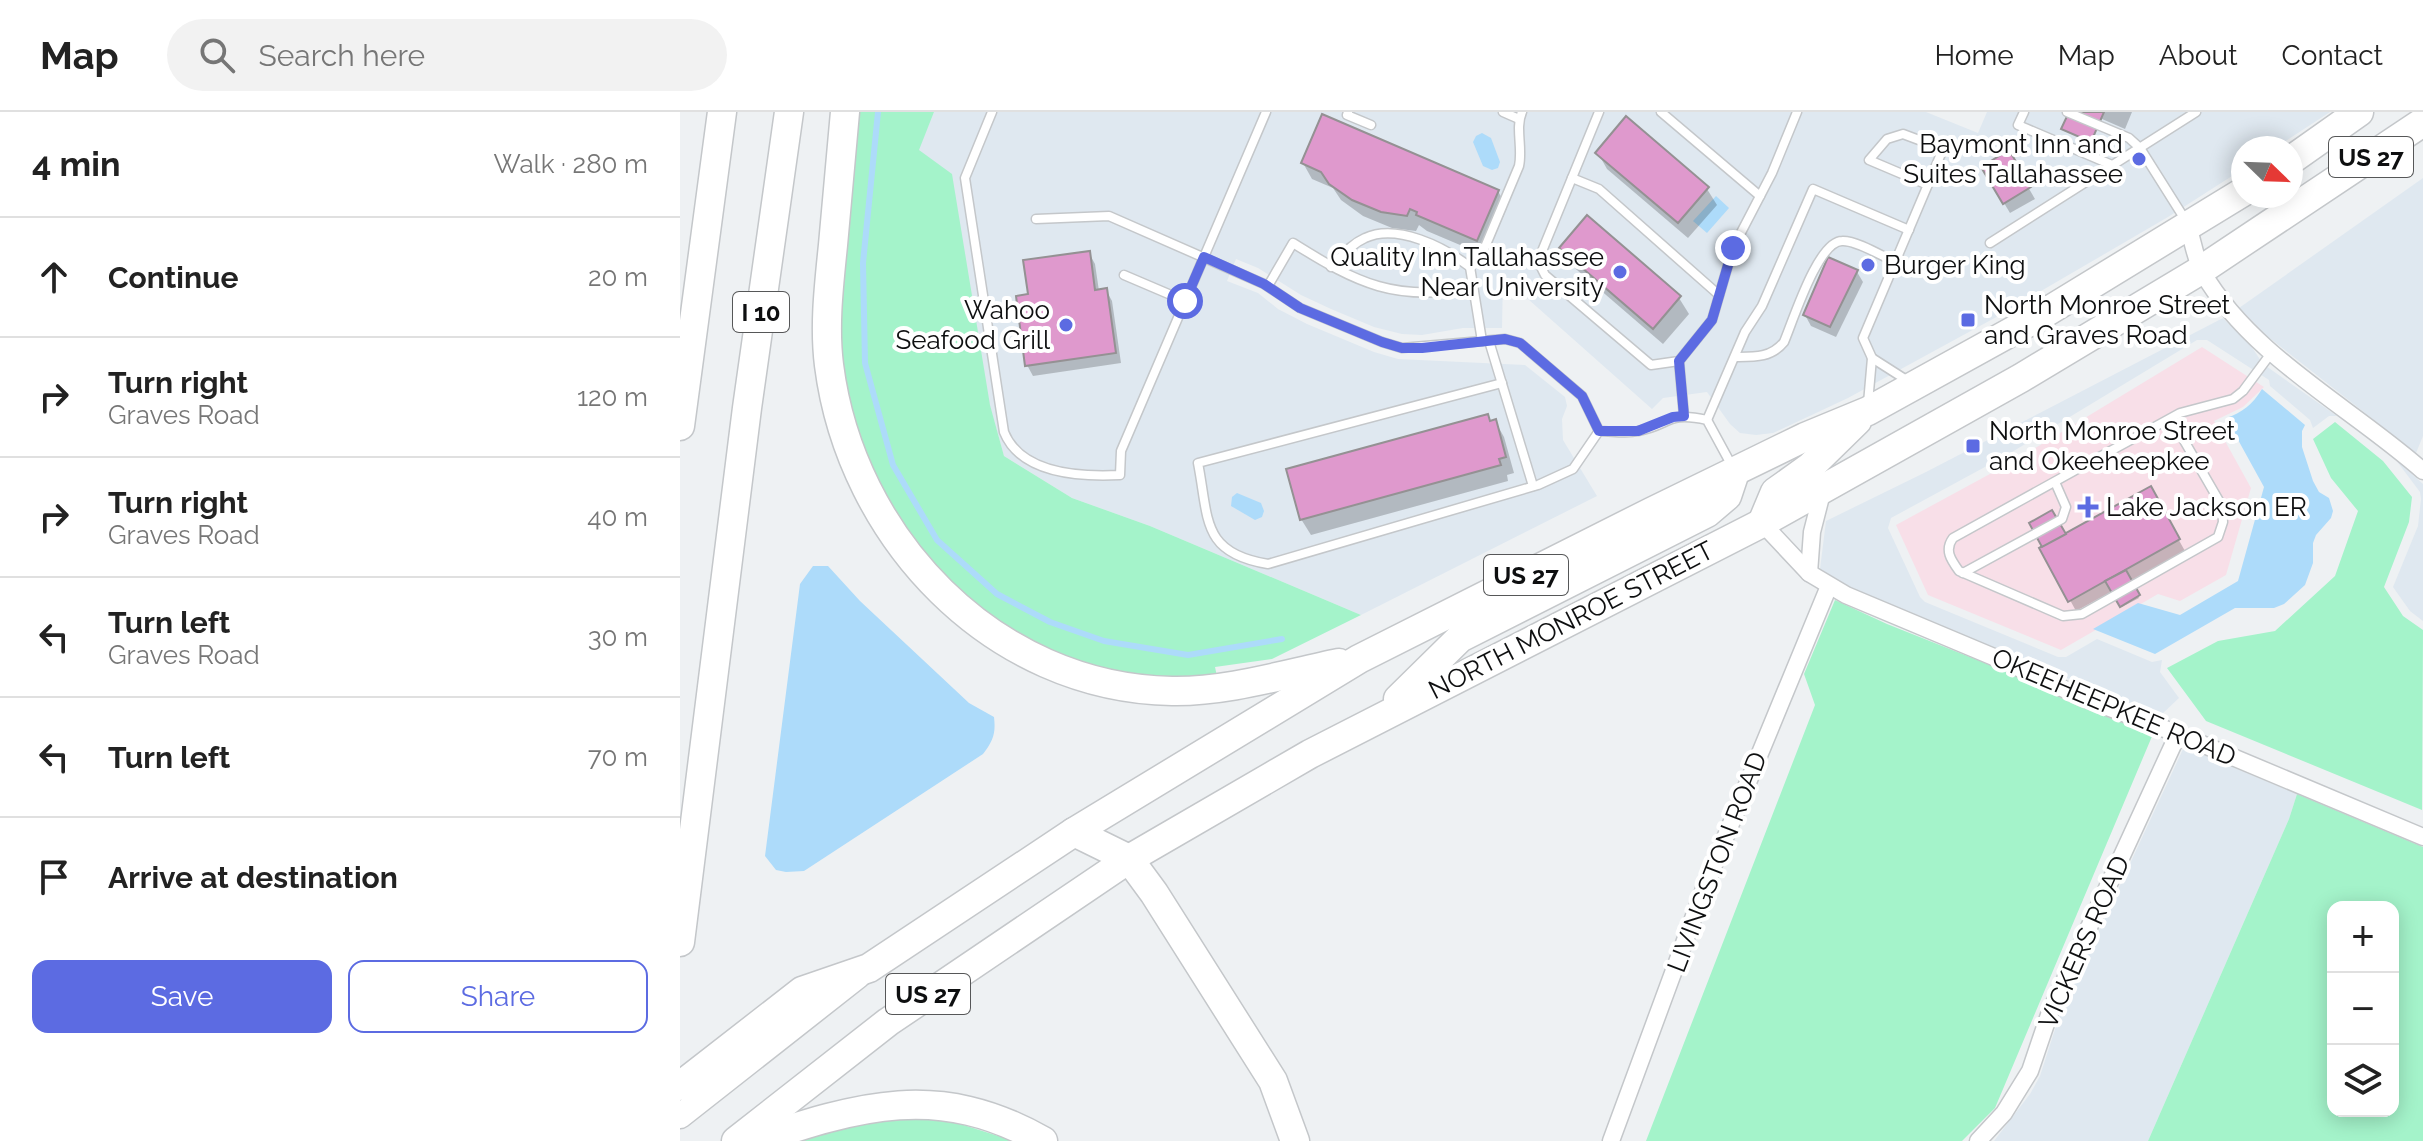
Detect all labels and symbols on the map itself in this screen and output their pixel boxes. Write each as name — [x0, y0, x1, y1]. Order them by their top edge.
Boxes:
place label: Baymont Inn and Suites Tallahassee — [1903, 129, 2123, 189]
north arrow — [2231, 136, 2303, 208]
road number: US 27 — [2329, 137, 2413, 177]
marker: Baymont Inn and Suites Tallahassee — [2130, 150, 2148, 168]
route end — [1715, 230, 1751, 266]
place label: Quality Inn Tallahassee Near University — [1330, 242, 1604, 302]
place label: Burger King — [1884, 250, 2026, 280]
marker: Burger King — [1859, 256, 1877, 274]
marker: Quality Inn Tallahassee Near University — [1611, 263, 1629, 281]
route start — [1167, 283, 1203, 319]
place label: North Monroe Street and Graves Road — [1984, 290, 2231, 350]
road number: I 10 — [733, 292, 789, 332]
place label: Wahoo Seafood Grill — [895, 295, 1051, 355]
marker: North Monroe Street and Graves Road — [1959, 311, 1977, 329]
marker: Wahoo Seafood Grill — [1057, 316, 1075, 334]
place label: North Monroe Street and Okeeheepkee — [1989, 416, 2236, 476]
marker: North Monroe Street and Okeeheepkee — [1964, 437, 1982, 455]
place label: Lake Jackson ER — [2106, 492, 2307, 522]
marker: Lake Jackson ER — [2077, 496, 2099, 518]
street label: NORTH MONROE STREET — [1424, 535, 1719, 705]
road number: US 27 — [1484, 555, 1568, 595]
street label: OKEEHEEPKEE ROAD — [1988, 642, 2240, 772]
street label: LIVINGSTON ROAD — [1661, 748, 1773, 976]
street label: VICKERS ROAD — [2032, 851, 2136, 1033]
road number: US 27 — [886, 974, 970, 1014]

